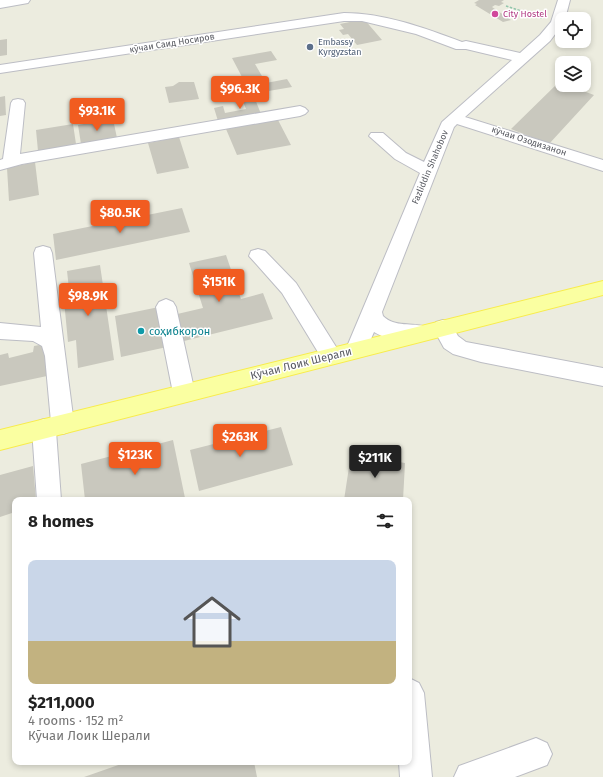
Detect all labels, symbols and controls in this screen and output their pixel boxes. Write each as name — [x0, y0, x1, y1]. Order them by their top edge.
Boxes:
marker: City Hostel — [490, 9, 500, 19]
place label: City Hostel — [503, 9, 547, 19]
map controls — [555, 12, 591, 92]
button: locate — [555, 12, 591, 48]
street label: кӯчаи Саид Носиров — [129, 31, 215, 55]
place label: Embassy Kyrgyzstan — [318, 37, 362, 57]
marker: Embassy Kyrgyzstan — [305, 42, 315, 52]
button: layers — [555, 56, 591, 92]
pin: $96.3K — [207, 76, 273, 110]
text: $96.3K — [220, 81, 260, 96]
pin: $93.1K — [64, 98, 130, 132]
text: $93.1K — [79, 103, 115, 118]
street label: кӯчаи Озодизанон — [490, 124, 568, 158]
street label: Fazliddin Shahobov — [410, 128, 450, 206]
pin: $80.5K — [87, 200, 153, 234]
text: $80.5K — [100, 205, 140, 220]
pin: $151K — [191, 269, 247, 303]
text: $151K — [202, 274, 236, 289]
pin: $98.9K — [55, 283, 121, 317]
text: $98.9K — [68, 288, 108, 303]
place label: соҳибкорон — [149, 325, 210, 338]
marker: соҳибкорон — [136, 326, 146, 336]
street label: Кӯчаи Лоик Шерали — [249, 345, 353, 382]
pin: $263K — [212, 424, 268, 458]
text: $263K — [222, 429, 258, 444]
pin: $123K — [107, 442, 163, 476]
pin: $211K — [347, 445, 403, 479]
text: $123K — [118, 447, 152, 462]
text: $211K — [358, 450, 392, 465]
icon: filters — [374, 510, 396, 532]
text: 8 homes — [28, 511, 94, 532]
icon: home — [176, 586, 248, 658]
text: $211,000 — [28, 692, 95, 713]
text: 4 rooms · 152 m² — [28, 713, 124, 728]
text: Кӯчаи Лоик Шерали — [28, 728, 151, 743]

